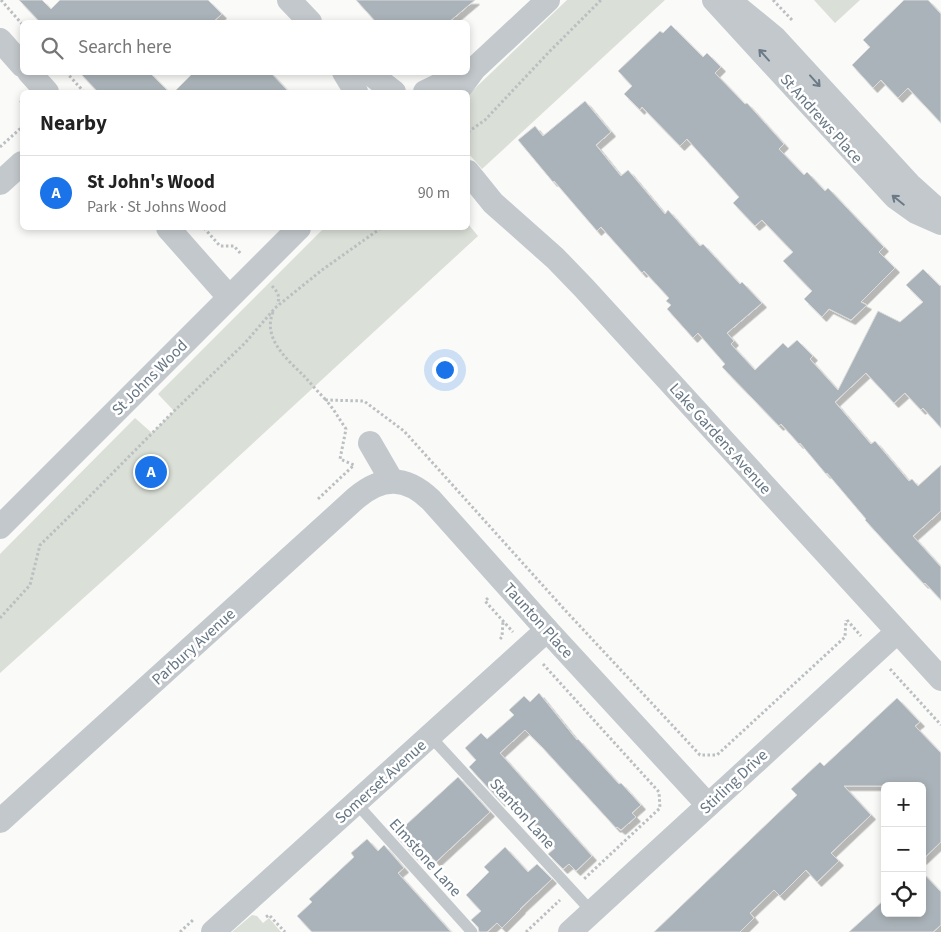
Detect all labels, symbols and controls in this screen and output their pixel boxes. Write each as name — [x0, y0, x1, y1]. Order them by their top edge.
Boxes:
search box — [20, 20, 470, 75]
icon: search — [38, 34, 66, 62]
text: Search here — [78, 34, 172, 61]
one-way arrow — [758, 49, 770, 62]
street label: St Andrews Place — [775, 69, 868, 168]
one-way arrow — [809, 74, 820, 87]
text: Nearby — [40, 108, 107, 138]
text: St John's Wood — [87, 169, 215, 196]
text: A — [51, 182, 61, 204]
text: 90 m — [418, 182, 450, 204]
one-way arrow — [892, 194, 905, 205]
text: Park · St Johns Wood — [87, 196, 227, 218]
street label: St Johns Wood — [107, 335, 193, 421]
your location — [432, 357, 458, 383]
street label: Lake Gardens Avenue — [664, 378, 776, 499]
pin: A — [135, 453, 167, 491]
street label: Taunton Place — [498, 578, 578, 663]
street label: Parbury Avenue — [147, 603, 240, 690]
street label: Somerset Avenue — [330, 735, 431, 829]
street label: Stirling Drive — [695, 744, 773, 819]
street label: Stanton Lane — [485, 773, 560, 854]
map controls — [881, 782, 926, 917]
button: + — [881, 782, 926, 827]
street label: Elmstone Lane — [384, 814, 466, 902]
button: − — [881, 827, 926, 872]
button: locate — [881, 872, 926, 917]

